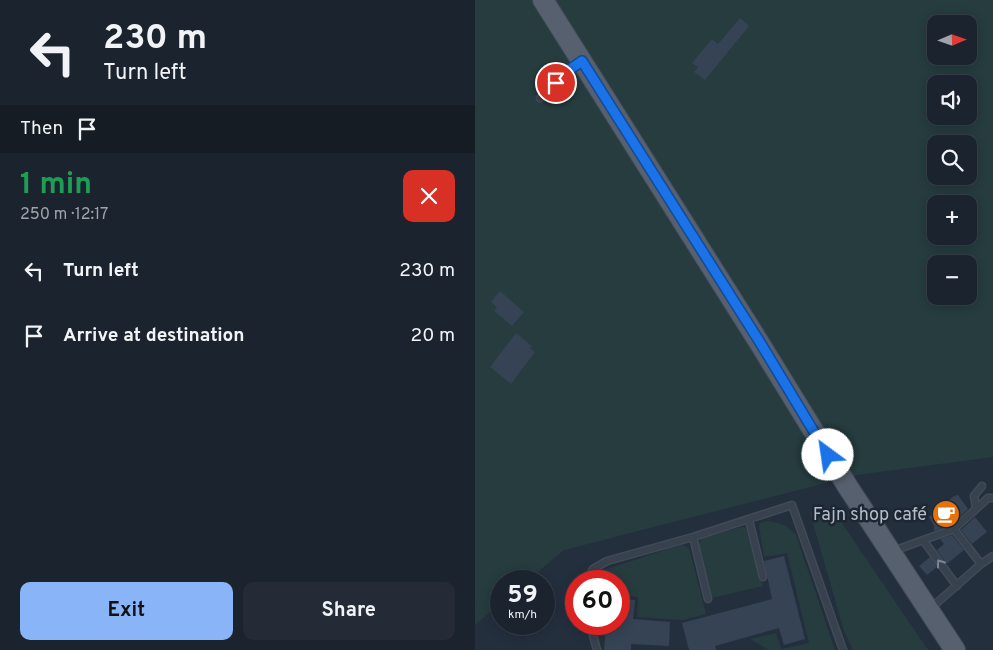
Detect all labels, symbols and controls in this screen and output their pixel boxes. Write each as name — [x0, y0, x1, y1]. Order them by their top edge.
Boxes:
north arrow — [927, 15, 977, 65]
map controls — [927, 15, 977, 305]
text: 230 m — [103, 17, 207, 61]
icon: left — [20, 20, 85, 85]
text: Turn left — [103, 60, 186, 87]
pin — [535, 62, 577, 104]
icon: arrive — [542, 69, 570, 97]
button: sound — [927, 75, 977, 125]
icon: arrive — [73, 115, 101, 143]
text: Then — [20, 117, 63, 141]
button: search — [927, 135, 977, 185]
text: 1 min — [20, 167, 92, 204]
button: close — [403, 170, 455, 222]
button: + — [927, 195, 977, 245]
text: 250 m · 12:17 — [20, 205, 108, 225]
button: − — [927, 255, 977, 305]
icon: left — [20, 257, 48, 285]
text: Turn left — [63, 259, 139, 283]
text: 230 m — [399, 259, 455, 283]
icon: arrive — [20, 322, 48, 350]
text: Arrive at destination — [63, 324, 244, 348]
text: 20 m — [411, 324, 455, 348]
position arrow — [801, 428, 853, 480]
cafe icon: Fajn shop café — [931, 499, 961, 529]
place label: Fajn shop café — [813, 504, 927, 527]
one-way arrow — [937, 559, 946, 569]
speed limit sign: 60 — [565, 570, 630, 635]
text: 59 — [507, 580, 538, 612]
button: Exit — [20, 582, 233, 640]
button: Share — [243, 582, 455, 640]
text: km/h — [508, 607, 537, 623]

